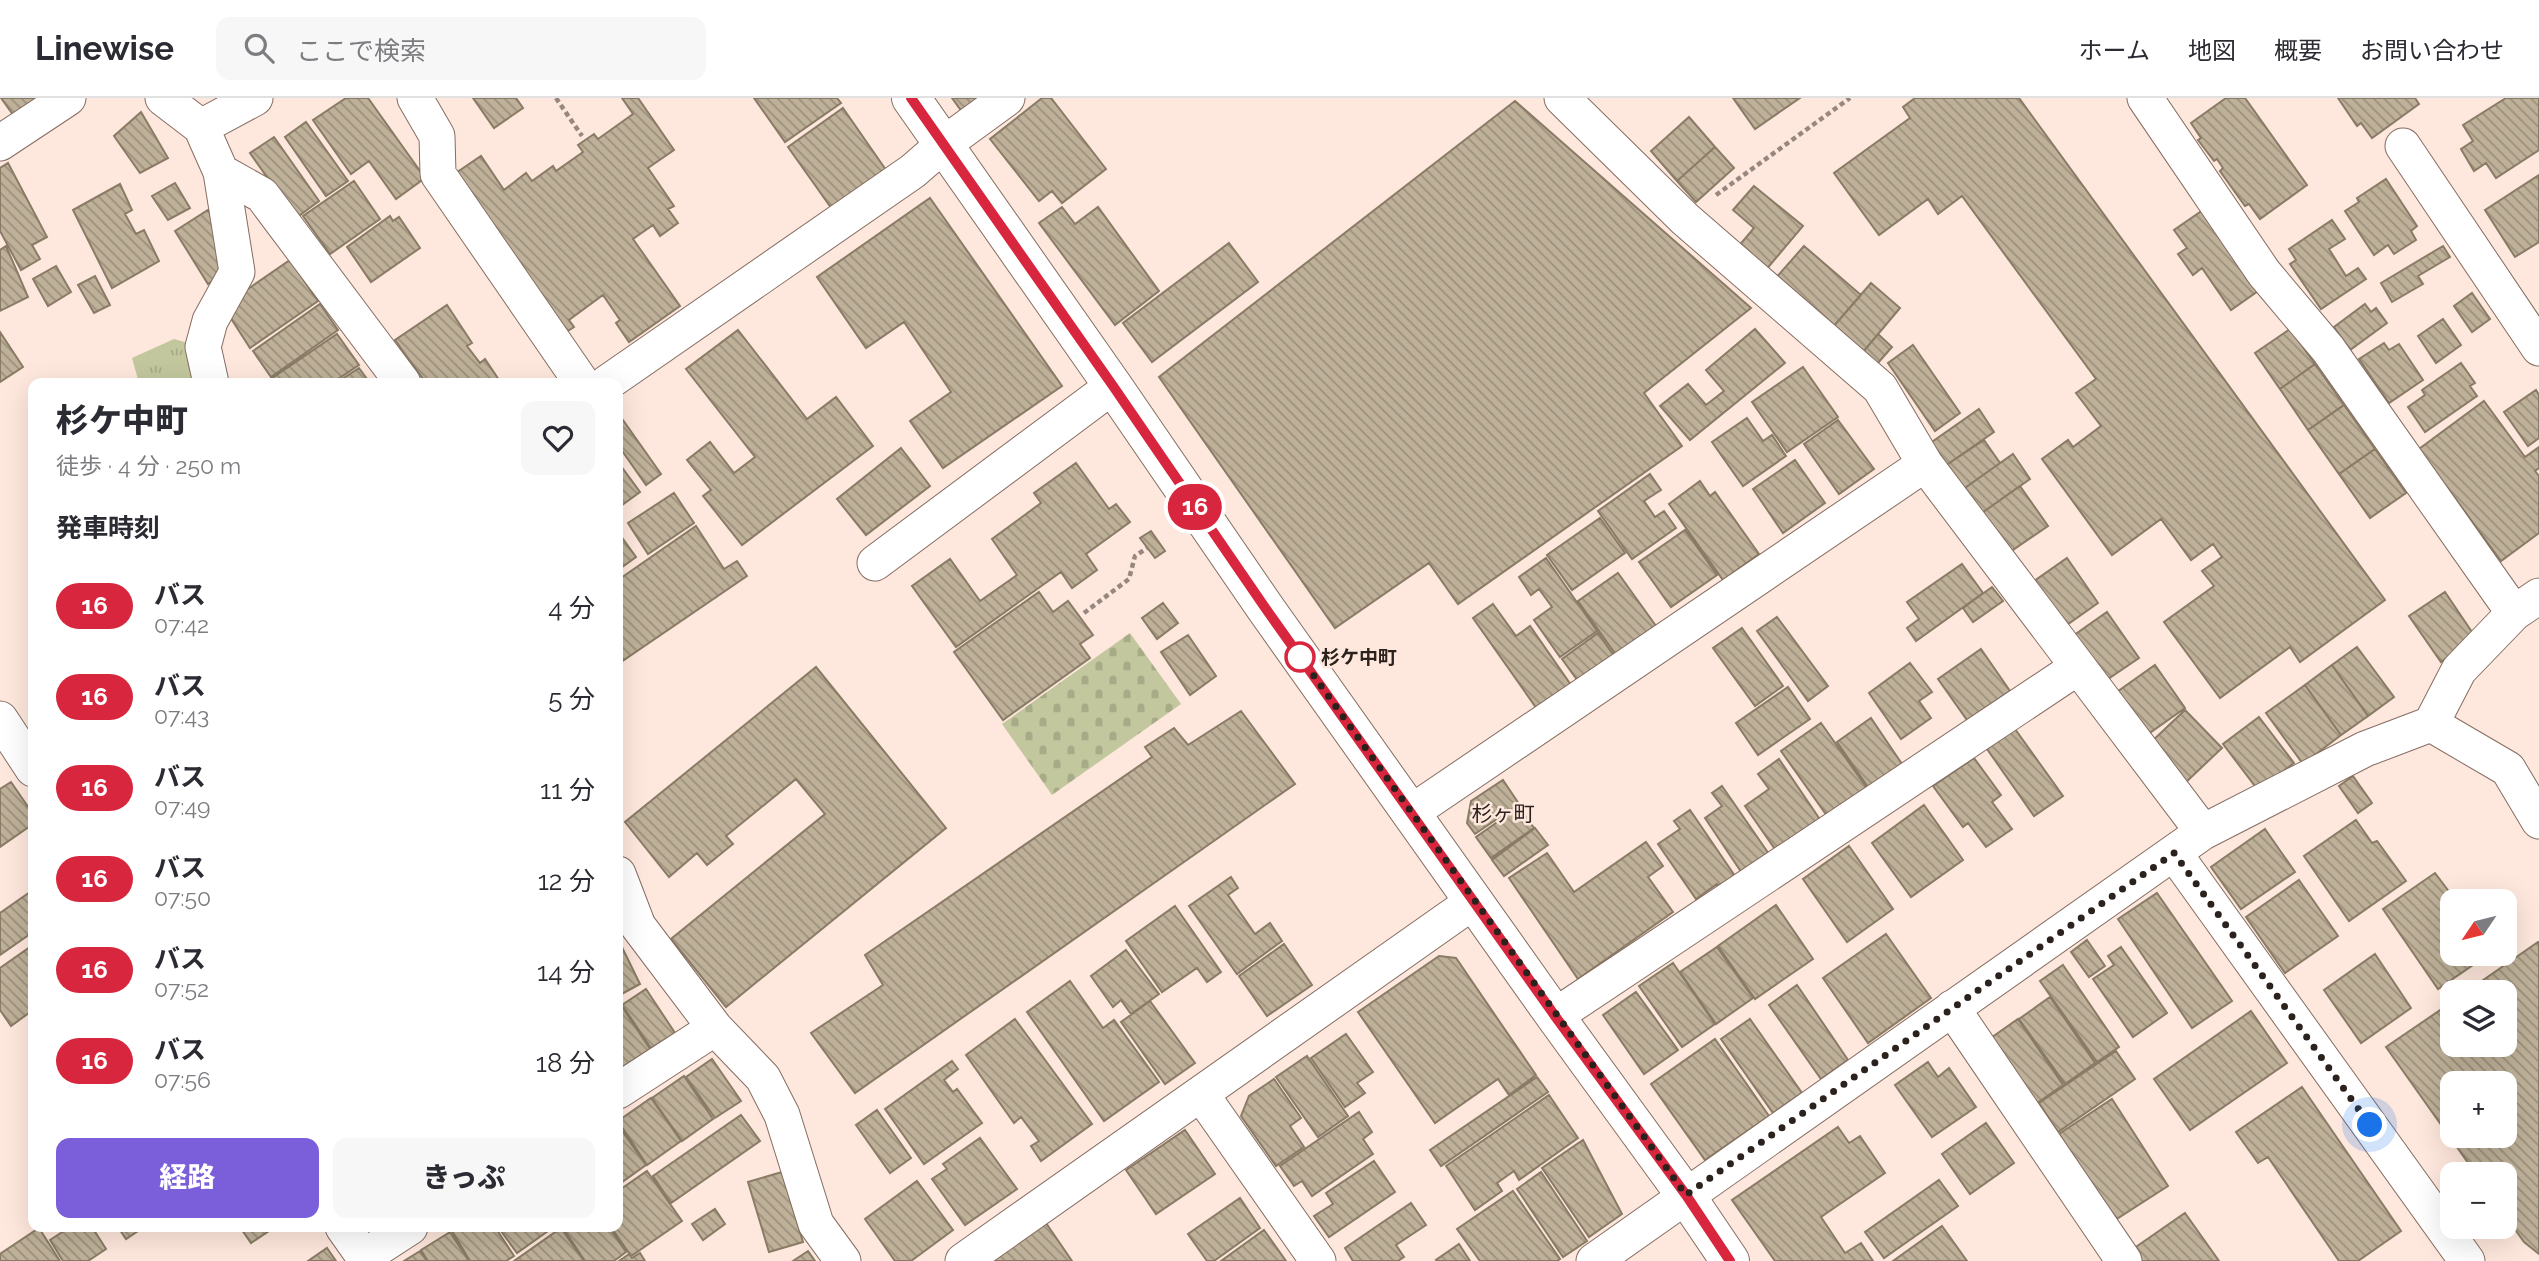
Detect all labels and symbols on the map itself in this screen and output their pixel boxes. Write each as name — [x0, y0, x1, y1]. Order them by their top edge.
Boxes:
line badge: 16 — [1164, 484, 1226, 530]
marker: 杉ケ中町 — [1285, 642, 1315, 672]
place label: 杉ケ中町 — [1321, 646, 1397, 668]
district label: 杉ヶ町 — [1472, 801, 1535, 826]
north arrow — [2440, 889, 2516, 966]
your location — [2352, 1107, 2387, 1142]

